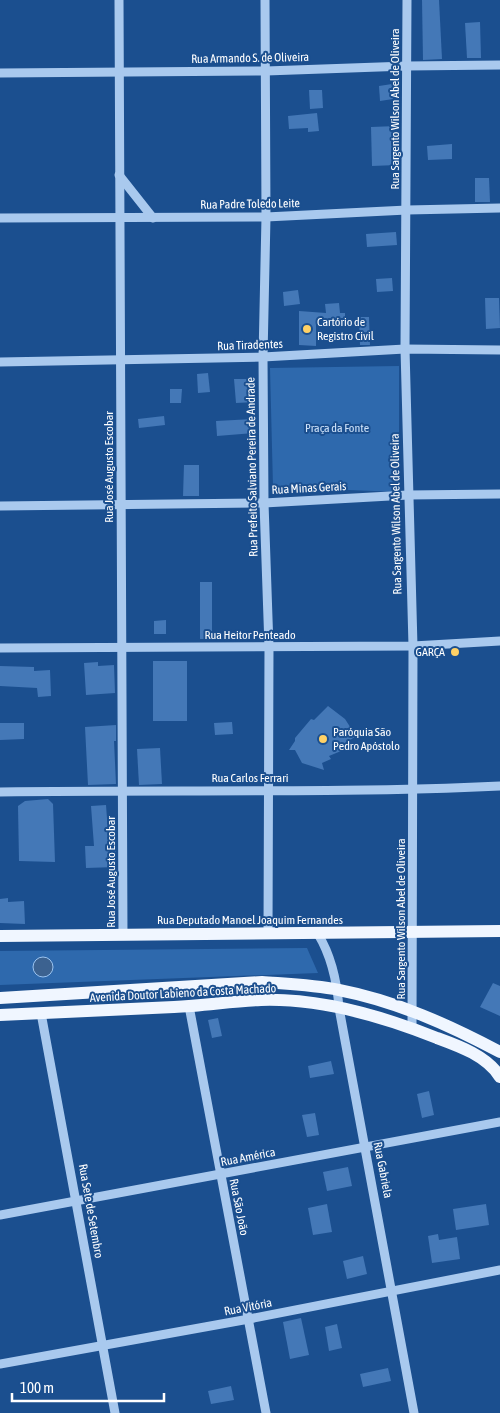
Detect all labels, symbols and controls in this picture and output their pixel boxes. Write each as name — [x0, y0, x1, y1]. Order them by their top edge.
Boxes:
street label: Rua Sargento Wilson Abel de Oliveira — [388, 28, 402, 190]
street label: Rua Armando S. de Oliveira — [191, 50, 309, 66]
street label: Rua Padre Toledo Leite — [200, 196, 300, 212]
place label: Cartório de Registro Civil — [317, 315, 375, 343]
marker: Cartório de Registro Civil — [301, 323, 313, 335]
street label: Rua Tiradentes — [217, 337, 283, 353]
street label: Rua Prefeito Salviano Pereira de Andrade — [243, 377, 261, 557]
street label: Rua José Augusto Escobar — [102, 411, 116, 523]
park label: Praça da Fonte — [305, 421, 369, 435]
street label: Rua Sargento Wilson Abel de Oliveira — [388, 433, 404, 595]
street label: Rua Minas Gerais — [271, 479, 347, 497]
street label: Rua Heitor Penteado — [204, 628, 296, 642]
place label: GARÇA — [416, 645, 445, 659]
marker: GARÇA — [449, 646, 461, 658]
place label: Paróquia São Pedro Apóstolo — [333, 725, 400, 753]
marker: Paróquia São Pedro Apóstolo — [317, 733, 329, 745]
street label: Rua Carlos Ferrari — [212, 771, 288, 785]
street label: Rua José Augusto Escobar — [104, 816, 118, 928]
street label: Rua Sargento Wilson Abel de Oliveira — [394, 838, 408, 1000]
street label: Rua Deputado Manoel Joaquim Fernandes — [157, 913, 343, 927]
street label: Avenida Doutor Labieno da Costa Machado — [89, 981, 277, 1005]
street label: Rua Gabriela — [371, 1141, 395, 1199]
street label: Rua América — [220, 1145, 276, 1169]
street label: Rua Sete de Setembro — [76, 1163, 106, 1260]
street label: Rua São João — [227, 1177, 251, 1237]
street label: Rua Vitória — [223, 1295, 273, 1319]
scale bar — [12, 1370, 165, 1402]
text: 100 m — [20, 1379, 54, 1396]

